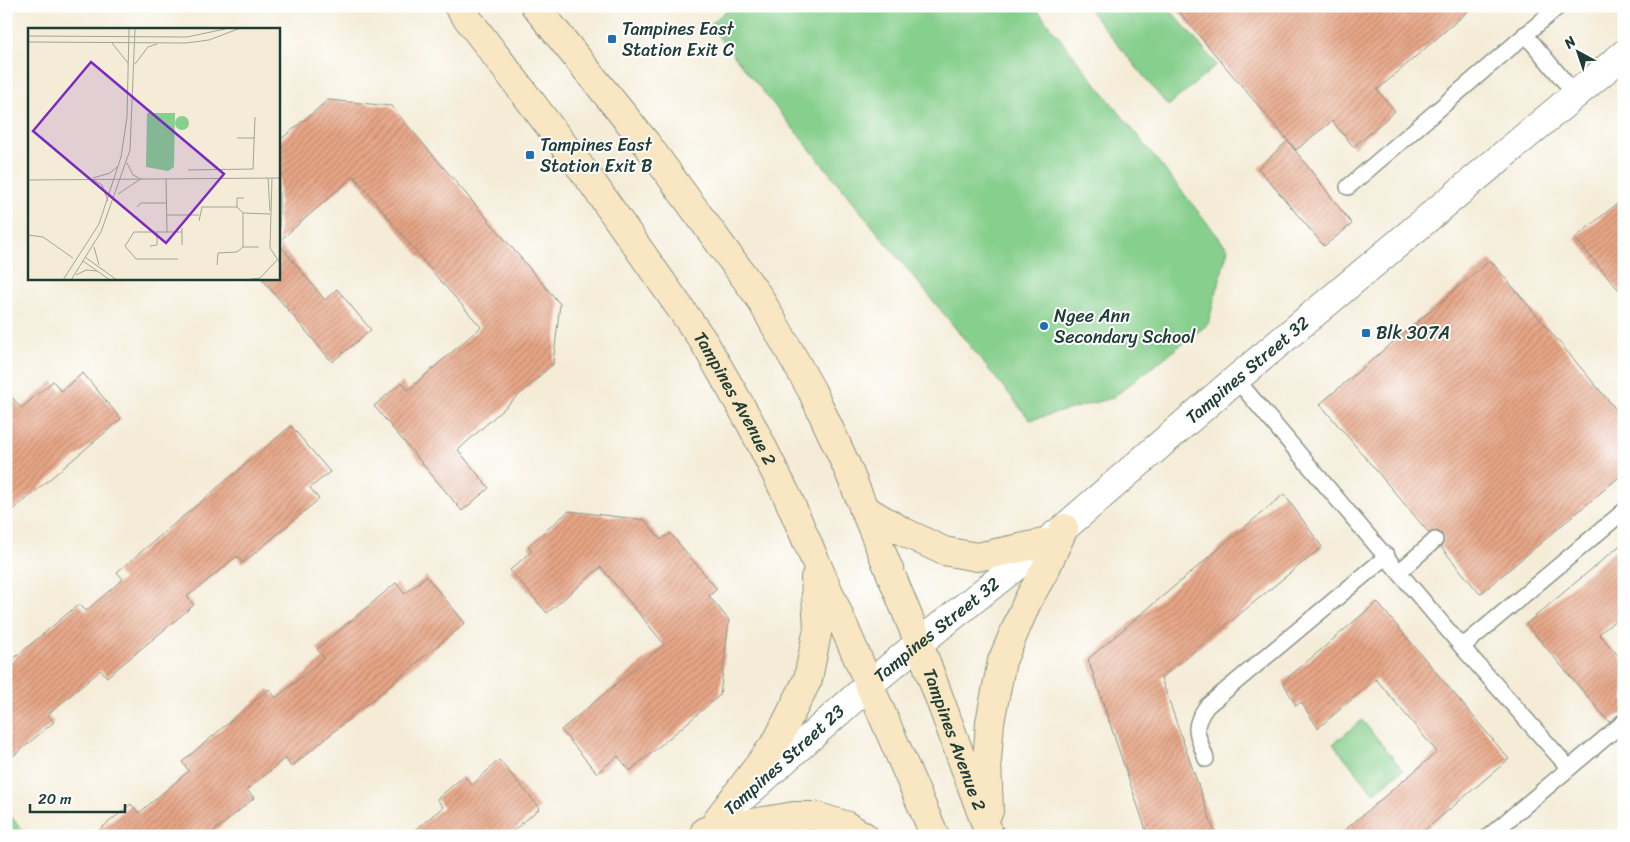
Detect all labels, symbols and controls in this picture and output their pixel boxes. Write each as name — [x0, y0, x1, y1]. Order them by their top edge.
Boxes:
place label: Tampines East Station Exit C — [622, 13, 735, 66]
inset map — [28, 28, 280, 280]
north arrow — [1552, 28, 1602, 78]
text: N — [1557, 30, 1582, 56]
marker: Tampines East Station Exit C — [606, 33, 618, 45]
place label: Tampines East Station Exit B — [540, 129, 652, 182]
marker: Tampines East Station Exit B — [524, 149, 536, 161]
place label: Ngee Ann Secondary School — [1054, 300, 1196, 353]
street label: Tampines Street 32 — [1178, 308, 1317, 432]
place label: Blk 307A — [1376, 317, 1450, 349]
marker: Ngee Ann Secondary School — [1038, 320, 1050, 332]
street label: Tampines Avenue 2 — [685, 324, 785, 471]
marker: Blk 307A — [1360, 327, 1372, 339]
street label: Tampines Street 32 — [866, 569, 1007, 691]
street label: Tampines Avenue 2 — [914, 664, 995, 815]
street label: Tampines Street 23 — [716, 696, 852, 824]
scale bar — [30, 782, 125, 814]
text: 20 m — [38, 786, 72, 812]

